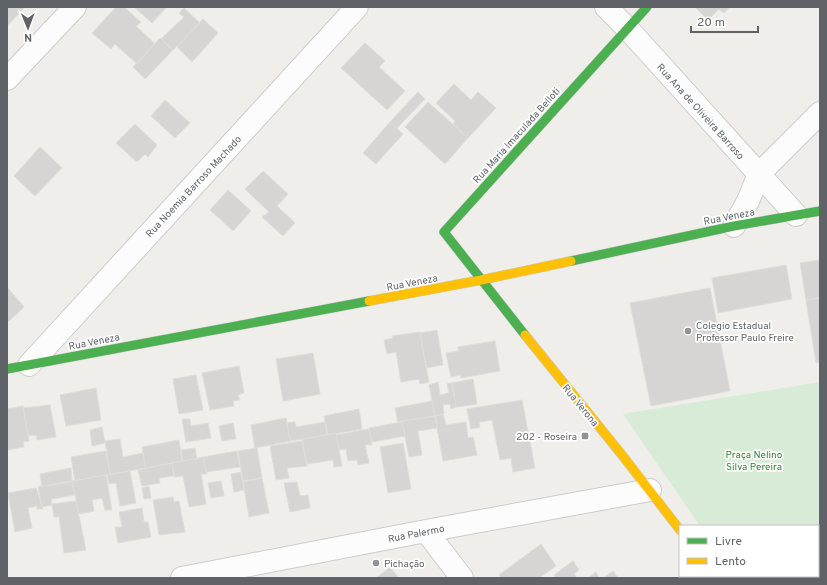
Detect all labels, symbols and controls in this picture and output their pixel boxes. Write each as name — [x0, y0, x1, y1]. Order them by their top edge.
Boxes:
north arrow — [8, 8, 48, 48]
scale bar — [691, 8, 758, 34]
text: 20 m — [697, 15, 725, 31]
text: N — [24, 30, 32, 44]
street label: Rua Ana de Oliveira Barroso — [653, 61, 747, 163]
street label: Rua Maria Imaculada Belloti — [471, 85, 564, 187]
street label: Rua Noemia Barroso Machado — [143, 133, 245, 241]
street label: Rua Veneza — [703, 206, 756, 229]
street label: Rua Veneza — [386, 272, 439, 295]
place label: Colegio Estadual Professor Paulo Freire — [696, 320, 794, 345]
marker: Colegio Estadual Professor Paulo Freire — [683, 326, 693, 336]
street label: Rua Veneza — [68, 331, 121, 354]
street label: Rua Verona — [559, 382, 601, 430]
place label: 202 - Roseira — [516, 431, 577, 444]
marker: 202 - Roseira — [580, 431, 590, 441]
park label: Praça Nelino Silva Pereira — [726, 449, 783, 474]
street label: Rua Palermo — [387, 523, 446, 546]
legend — [679, 525, 819, 577]
text: Livre — [715, 534, 742, 550]
text: Lento — [715, 554, 746, 570]
marker: Pichação — [371, 558, 381, 568]
place label: Pichação — [384, 558, 425, 571]

